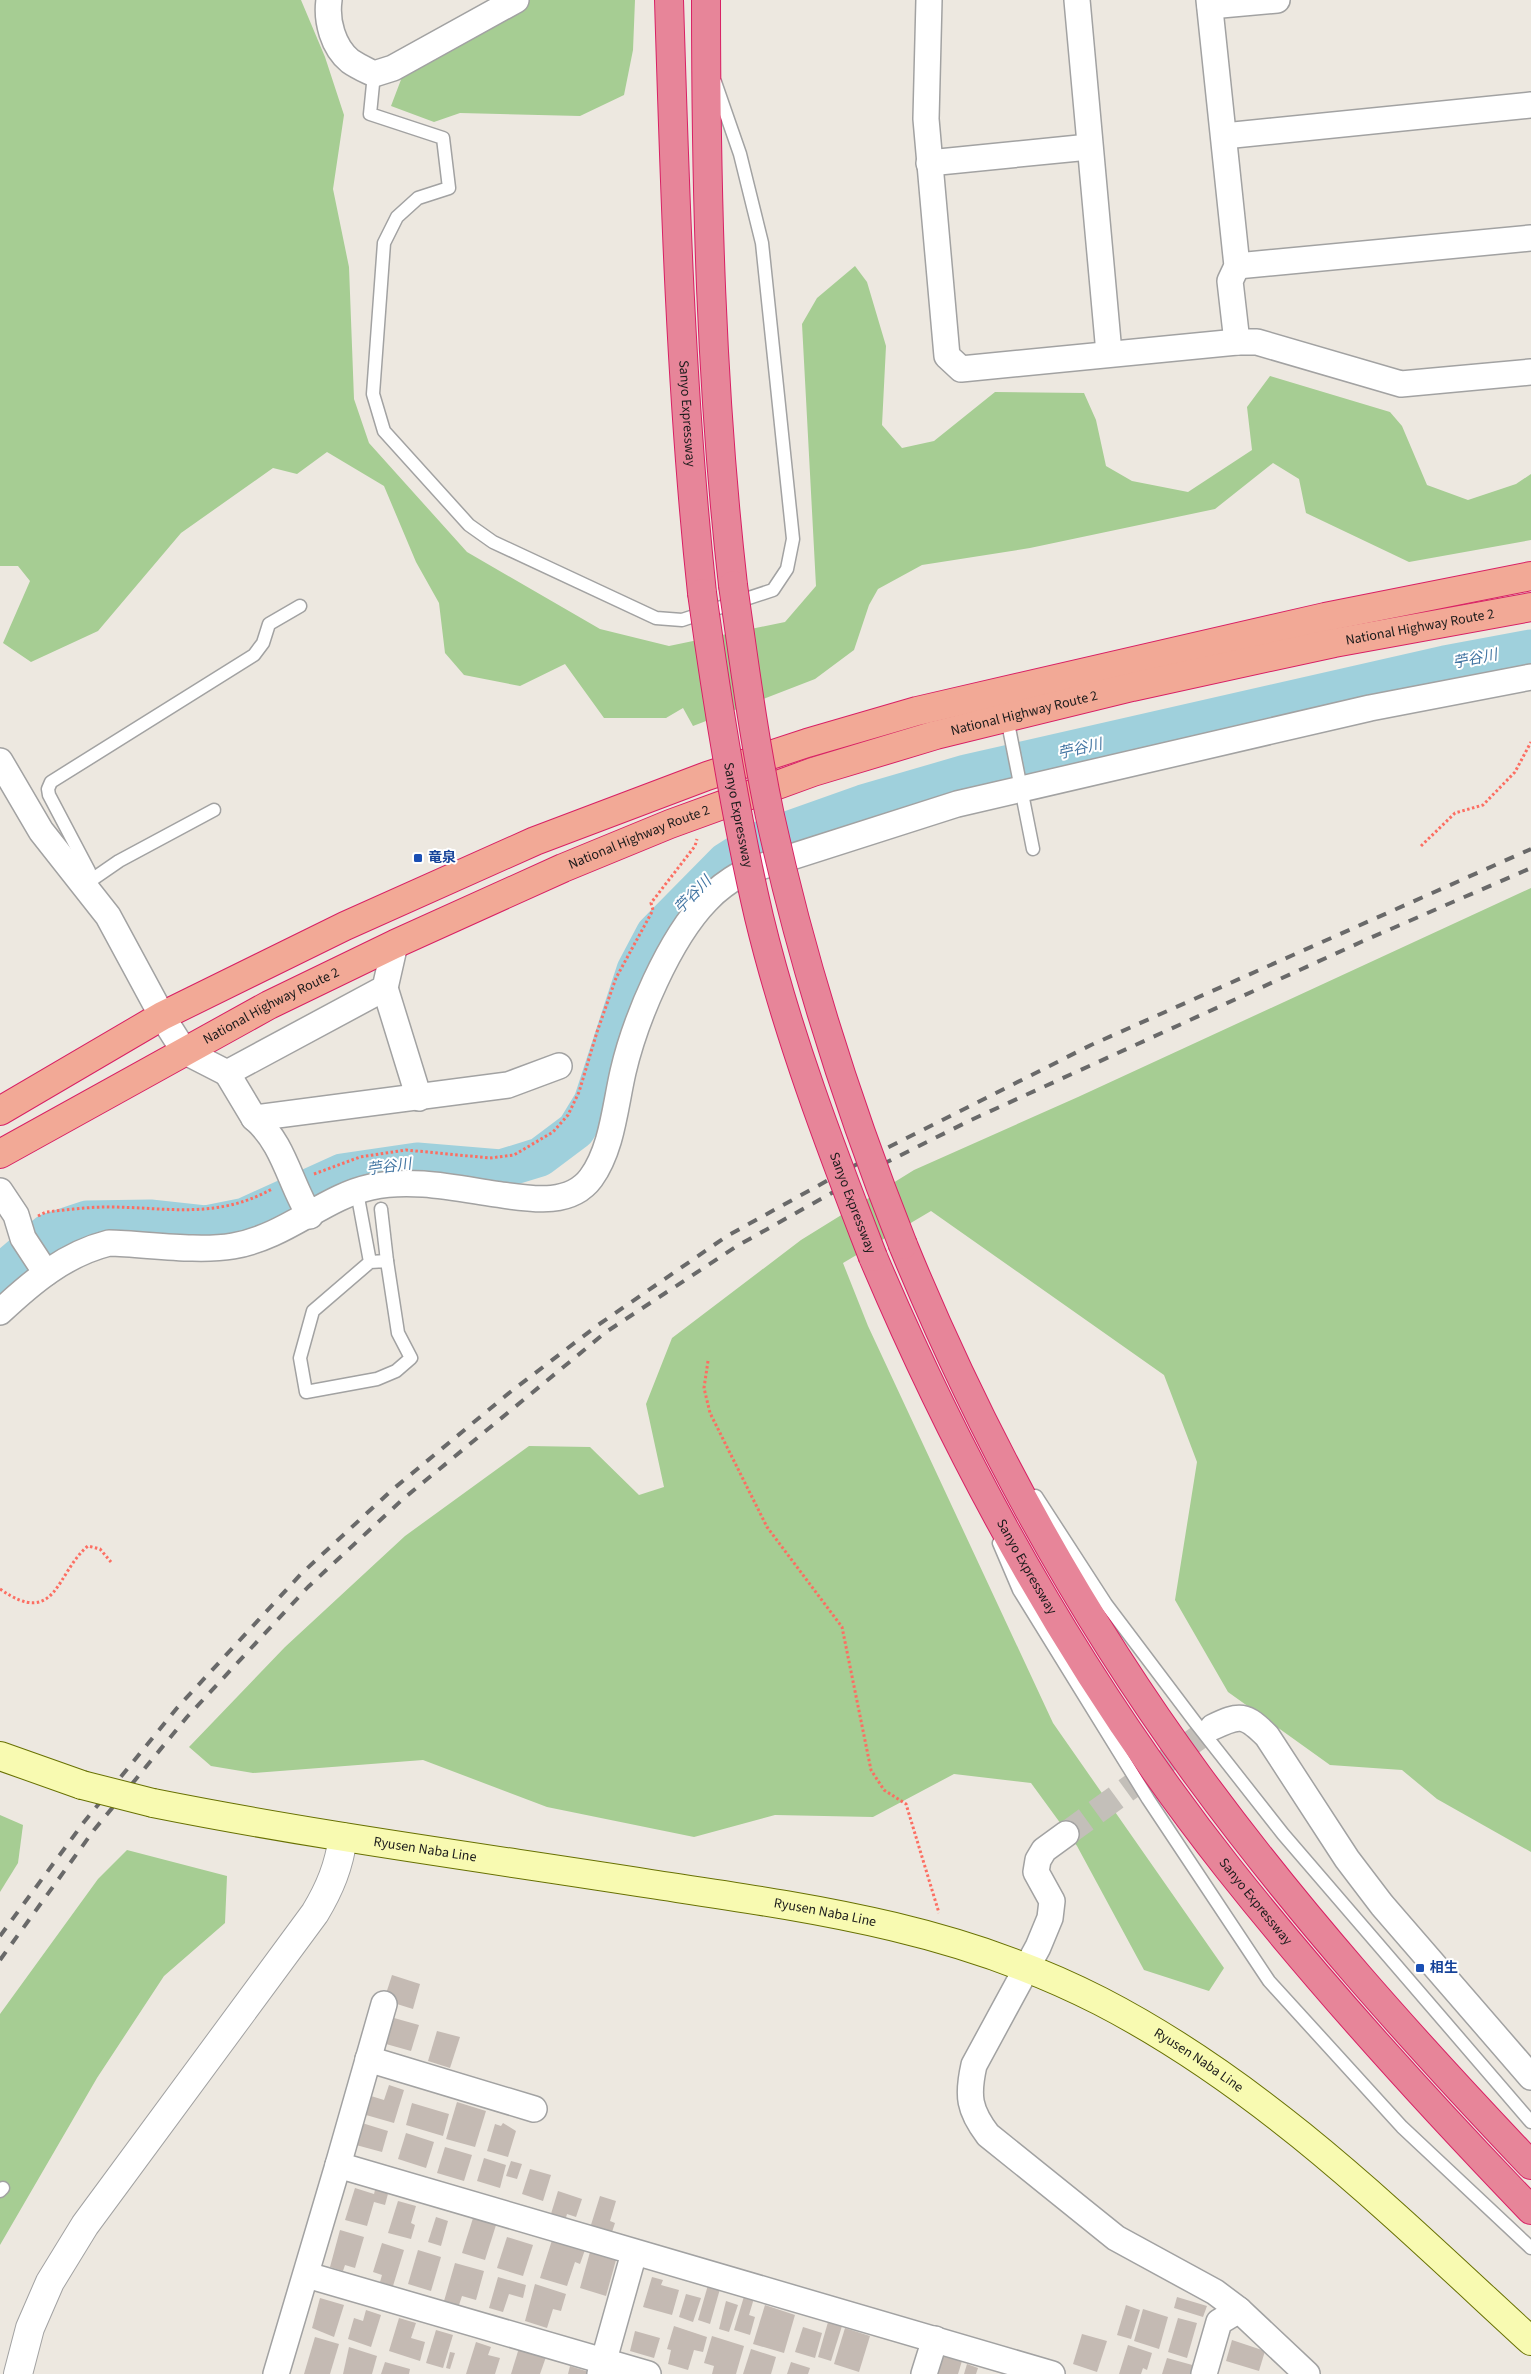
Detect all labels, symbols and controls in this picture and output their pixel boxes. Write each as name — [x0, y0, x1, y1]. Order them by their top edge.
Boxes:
street label: Sanyo Expressway — [673, 360, 700, 468]
street label: National Highway Route 2 — [1344, 604, 1496, 651]
water label: 苧谷川 — [1451, 644, 1501, 674]
street label: National Highway Route 2 — [949, 686, 1100, 741]
water label: 苧谷川 — [1056, 733, 1106, 764]
street label: Sanyo Expressway — [718, 761, 758, 870]
street label: National Highway Route 2 — [565, 800, 713, 875]
place label: 竜泉 — [428, 848, 456, 868]
marker: 竜泉 — [412, 852, 424, 864]
water label: 苧谷川 — [670, 870, 718, 918]
street label: National Highway Route 2 — [199, 962, 343, 1050]
street label: Sanyo Expressway — [824, 1149, 881, 1257]
water label: 苧谷川 — [365, 1153, 415, 1181]
street label: Sanyo Expressway — [991, 1516, 1062, 1619]
street label: Ryusen Naba Line — [372, 1832, 478, 1867]
street label: Sanyo Expressway — [1214, 1854, 1297, 1950]
street label: Ryusen Naba Line — [772, 1893, 878, 1932]
place label: 相生 — [1430, 1958, 1458, 1978]
marker: 相生 — [1414, 1962, 1426, 1974]
street label: Ryusen Naba Line — [1150, 2023, 1248, 2098]

